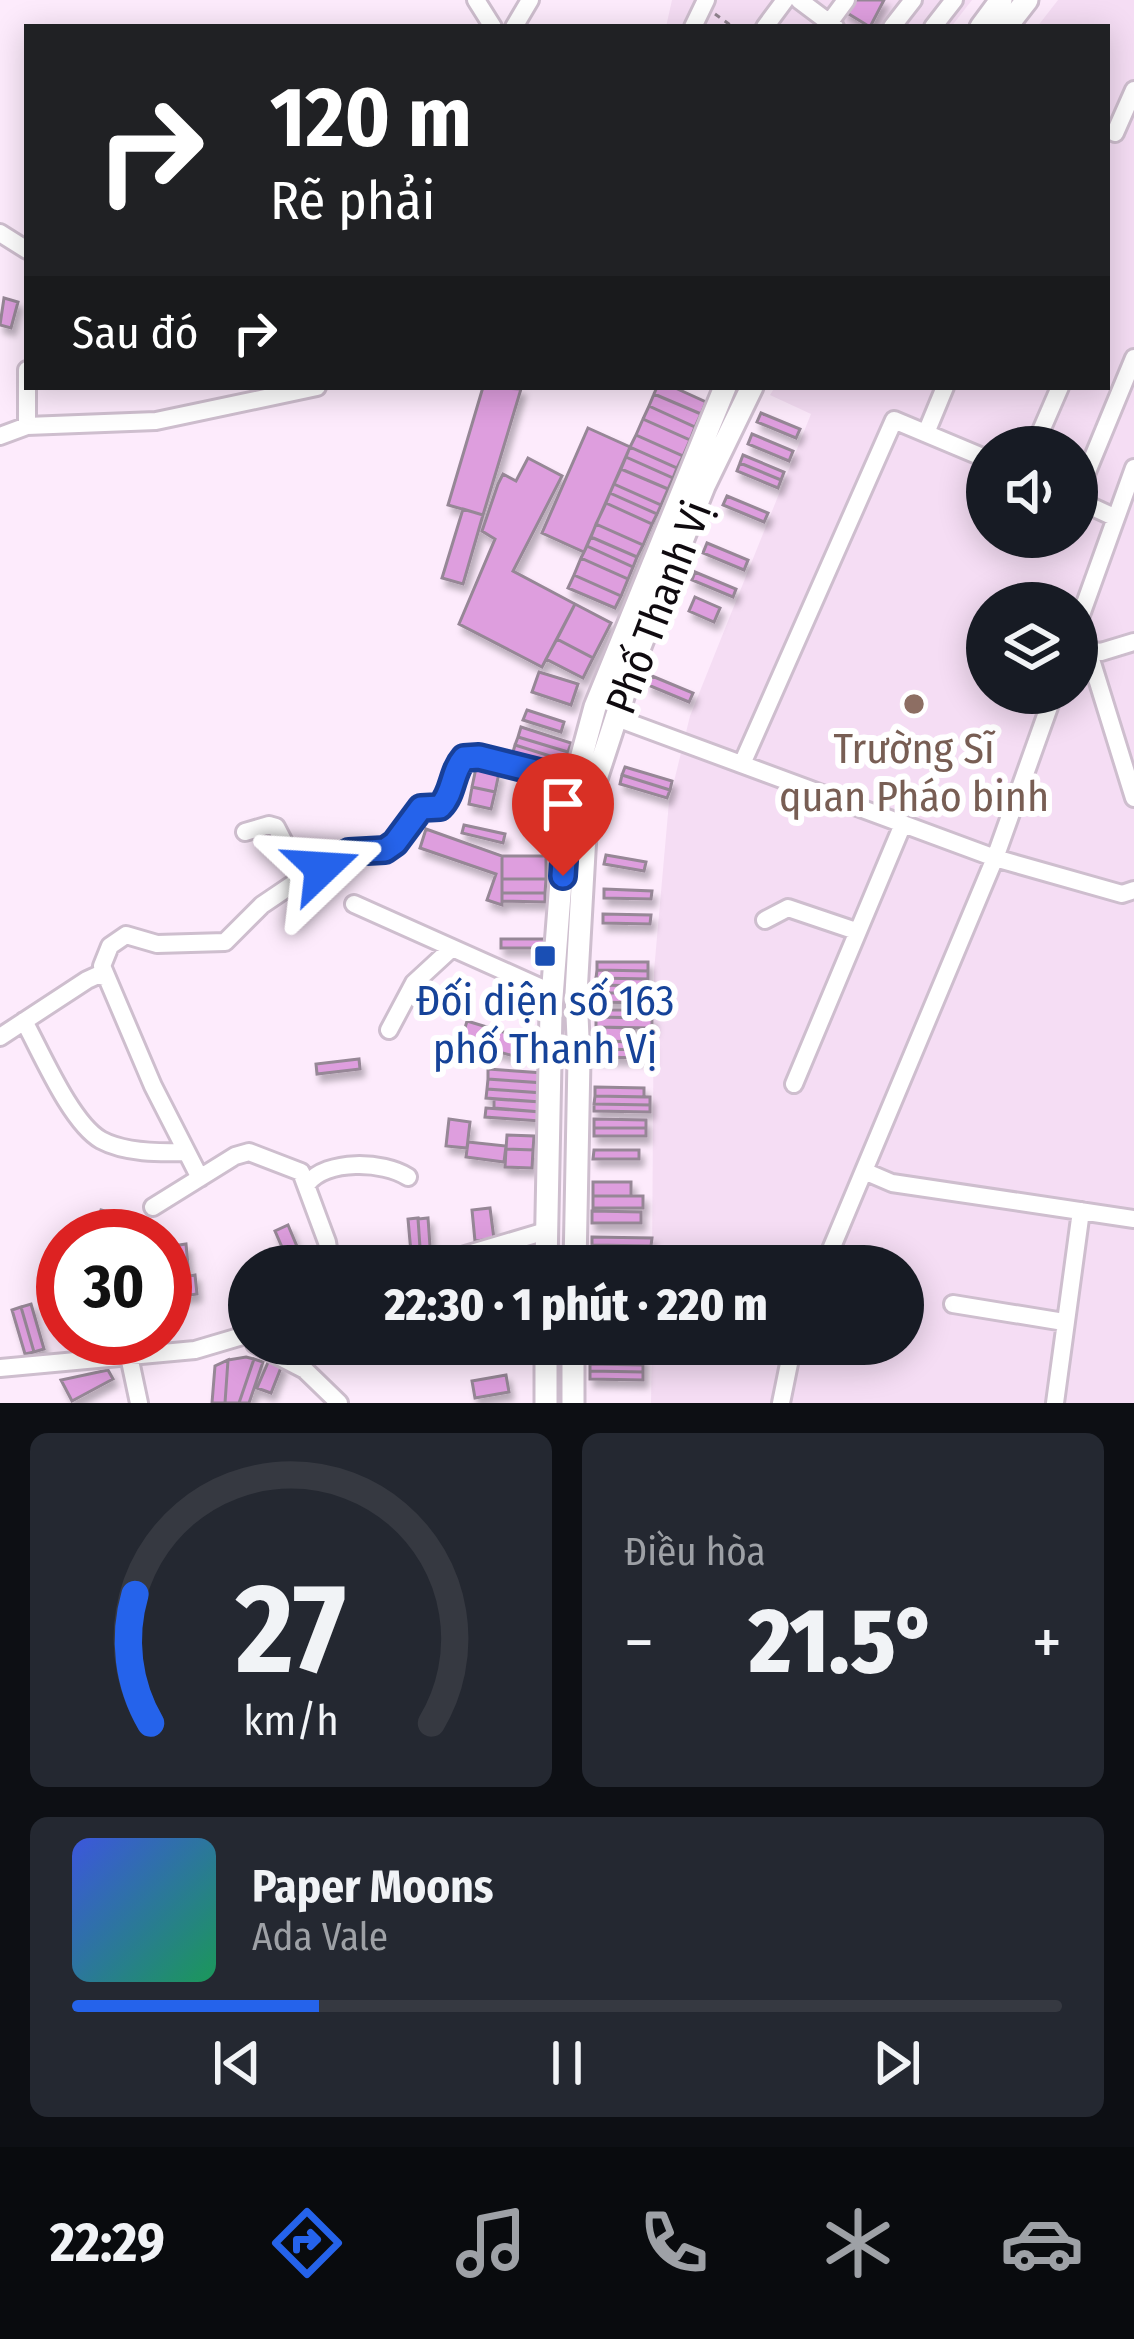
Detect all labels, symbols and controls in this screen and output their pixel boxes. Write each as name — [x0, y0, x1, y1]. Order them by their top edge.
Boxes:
text: 120 m — [270, 67, 472, 168]
icon: right — [72, 72, 228, 228]
text: Rẽ phải — [270, 169, 435, 233]
icon: right — [222, 300, 288, 366]
text: Sau đó — [72, 306, 198, 360]
map controls — [966, 426, 1098, 714]
button: sound — [966, 426, 1098, 558]
street label: Phố Thanh Vị — [596, 494, 722, 721]
button: layers — [966, 582, 1098, 714]
marker: Trường Sĩ quan Pháo binh — [901, 691, 927, 717]
place label: Trường Sĩ quan Pháo binh — [779, 724, 1049, 822]
pin — [512, 753, 614, 876]
icon: arrive — [530, 771, 596, 837]
position arrow — [259, 805, 385, 931]
marker: Đối diện số 163 phố Thanh Vị — [532, 943, 558, 969]
place label: Đối diện số 163 phố Thanh Vị — [415, 976, 675, 1074]
speed limit sign: 30 — [36, 1209, 192, 1365]
text: 22:30 · 1 phút · 220 m — [384, 1278, 768, 1332]
text: Điều hòa — [624, 1529, 766, 1575]
text: 27 — [235, 1555, 346, 1705]
text: 21.5° — [749, 1588, 937, 1696]
text: − — [624, 1603, 654, 1682]
text: + — [1032, 1603, 1062, 1682]
text: km/h — [243, 1695, 339, 1746]
text: Paper Moons — [252, 1860, 494, 1914]
text: Ada Vale — [252, 1914, 388, 1960]
icon: previous — [204, 2030, 270, 2096]
icon: pause — [534, 2030, 600, 2096]
icon: next — [864, 2030, 930, 2096]
icon: directions — [265, 2201, 349, 2285]
icon: music — [449, 2201, 533, 2285]
icon: phone — [632, 2201, 716, 2285]
icon: climate — [816, 2201, 900, 2285]
icon: car — [1000, 2201, 1084, 2285]
text: 22:29 — [50, 2211, 165, 2275]

